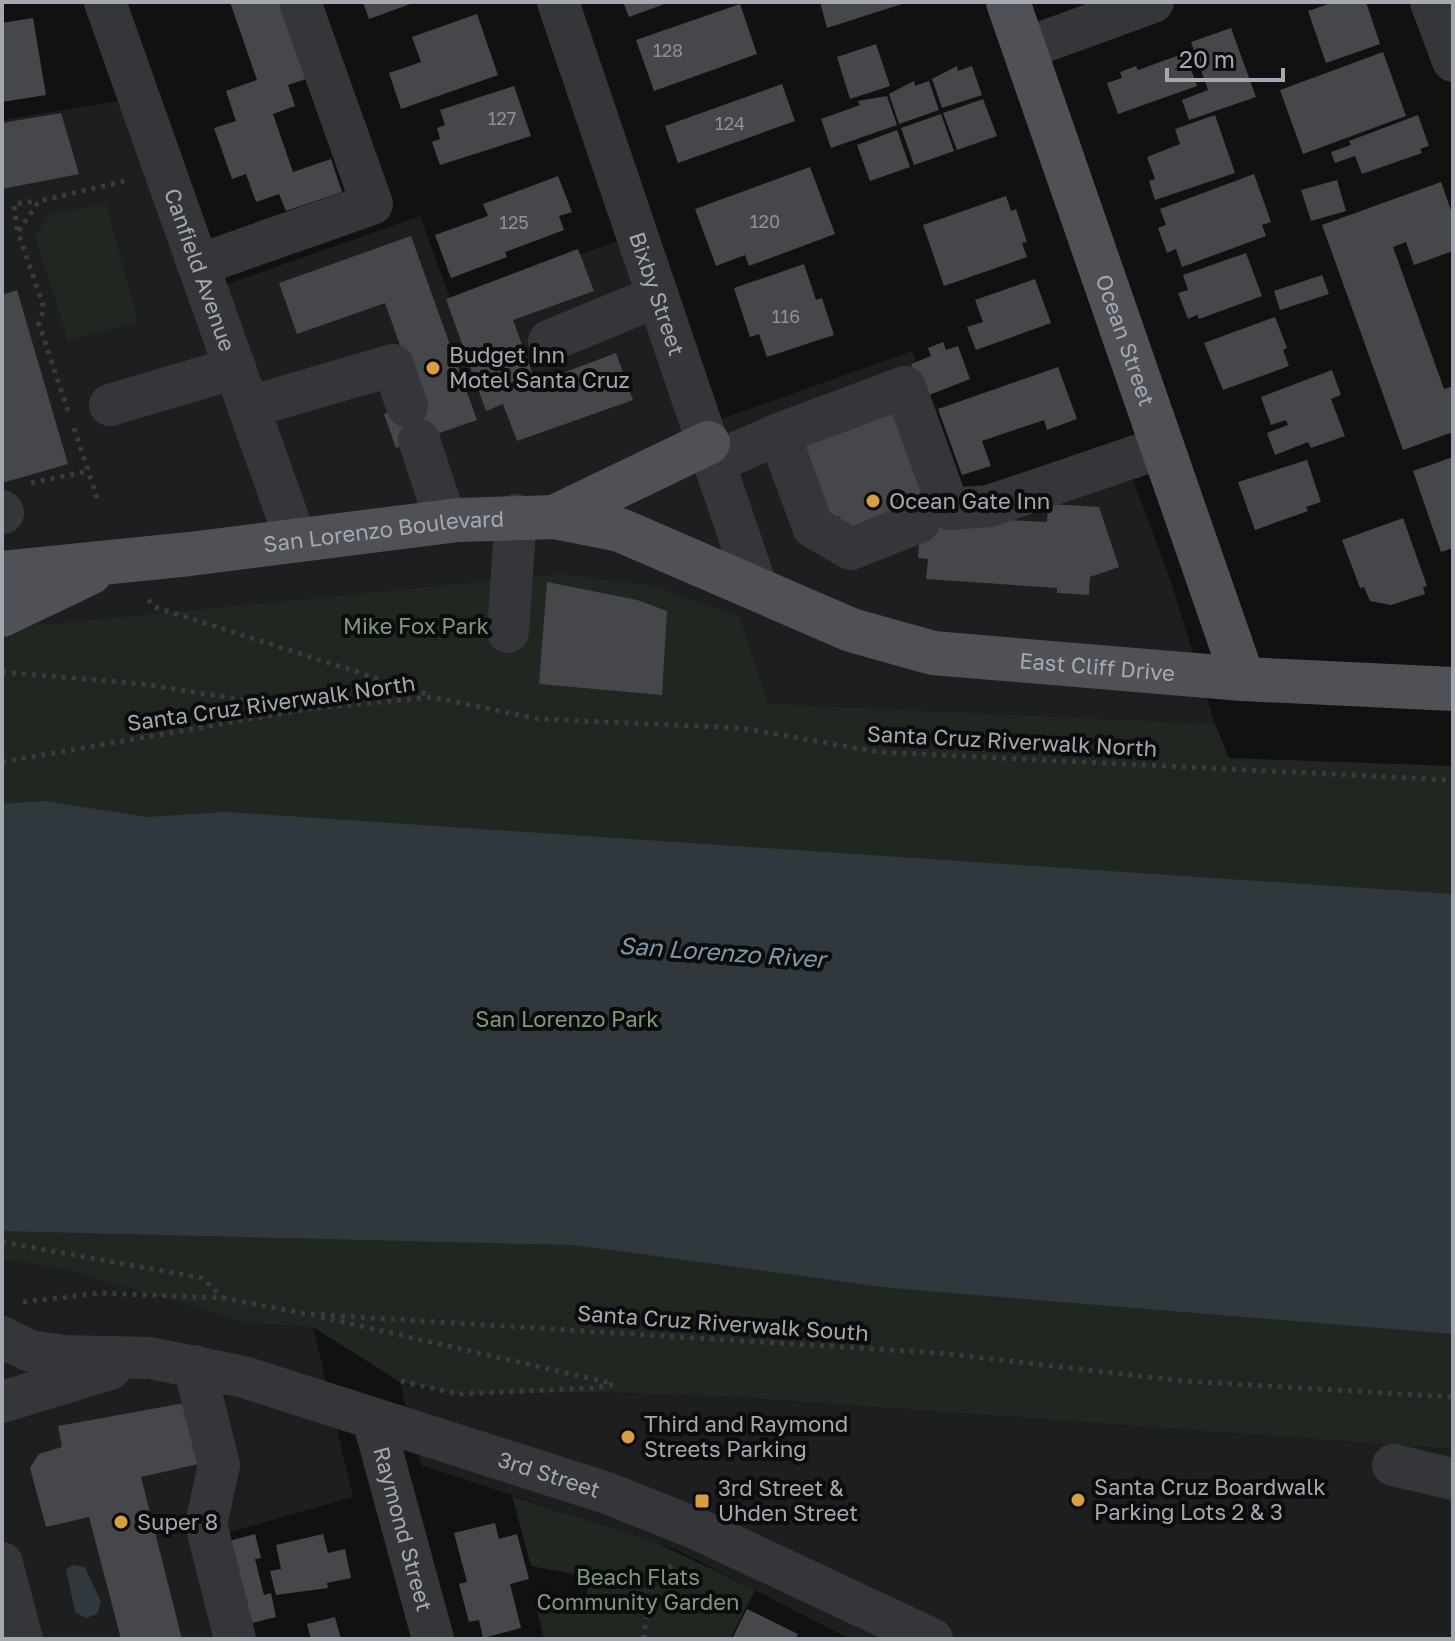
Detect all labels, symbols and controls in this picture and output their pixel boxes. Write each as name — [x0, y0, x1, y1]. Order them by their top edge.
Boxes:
scale bar — [1167, 32, 1283, 82]
house number: 128 — [653, 39, 683, 61]
text: 20 m — [1179, 44, 1235, 73]
house number: 127 — [488, 107, 516, 129]
house number: 124 — [715, 112, 745, 134]
street label: Canfield Avenue — [159, 184, 242, 355]
house number: 120 — [750, 210, 780, 232]
house number: 125 — [499, 211, 529, 233]
street label: Bixby Street — [624, 228, 691, 359]
street label: Ocean Street — [1091, 271, 1161, 410]
house number: 116 — [772, 305, 800, 327]
place label: Budget Inn Motel Santa Cruz — [449, 341, 630, 393]
marker: Budget Inn Motel Santa Cruz — [424, 359, 442, 377]
place label: Ocean Gate Inn — [889, 487, 1050, 514]
marker: Ocean Gate Inn — [864, 492, 882, 510]
street label: San Lorenzo Boulevard — [262, 505, 504, 558]
park label: Mike Fox Park — [343, 612, 489, 639]
street label: East Cliff Drive — [1018, 646, 1176, 686]
street label: Santa Cruz Riverwalk North — [125, 669, 417, 736]
street label: Santa Cruz Riverwalk North — [866, 719, 1158, 762]
water label: San Lorenzo River — [618, 930, 830, 973]
park label: San Lorenzo Park — [475, 1005, 659, 1032]
street label: Santa Cruz Riverwalk South — [576, 1299, 870, 1346]
place label: Third and Raymond Streets Parking — [644, 1410, 848, 1462]
marker: Third and Raymond Streets Parking — [619, 1428, 637, 1446]
street label: Raymond Street — [368, 1444, 439, 1614]
street label: 3rd Street — [495, 1445, 604, 1503]
place label: Santa Cruz Boardwalk Parking Lots 2 & 3 — [1094, 1473, 1326, 1525]
place label: 3rd Street & Uhden Street — [718, 1474, 858, 1526]
marker: Santa Cruz Boardwalk Parking Lots 2 & 3 — [1069, 1491, 1087, 1509]
marker: 3rd Street & Uhden Street — [693, 1492, 711, 1510]
place label: Super 8 — [137, 1508, 218, 1535]
marker: Super 8 — [112, 1513, 130, 1531]
park label: Beach Flats Community Garden — [536, 1563, 740, 1615]

